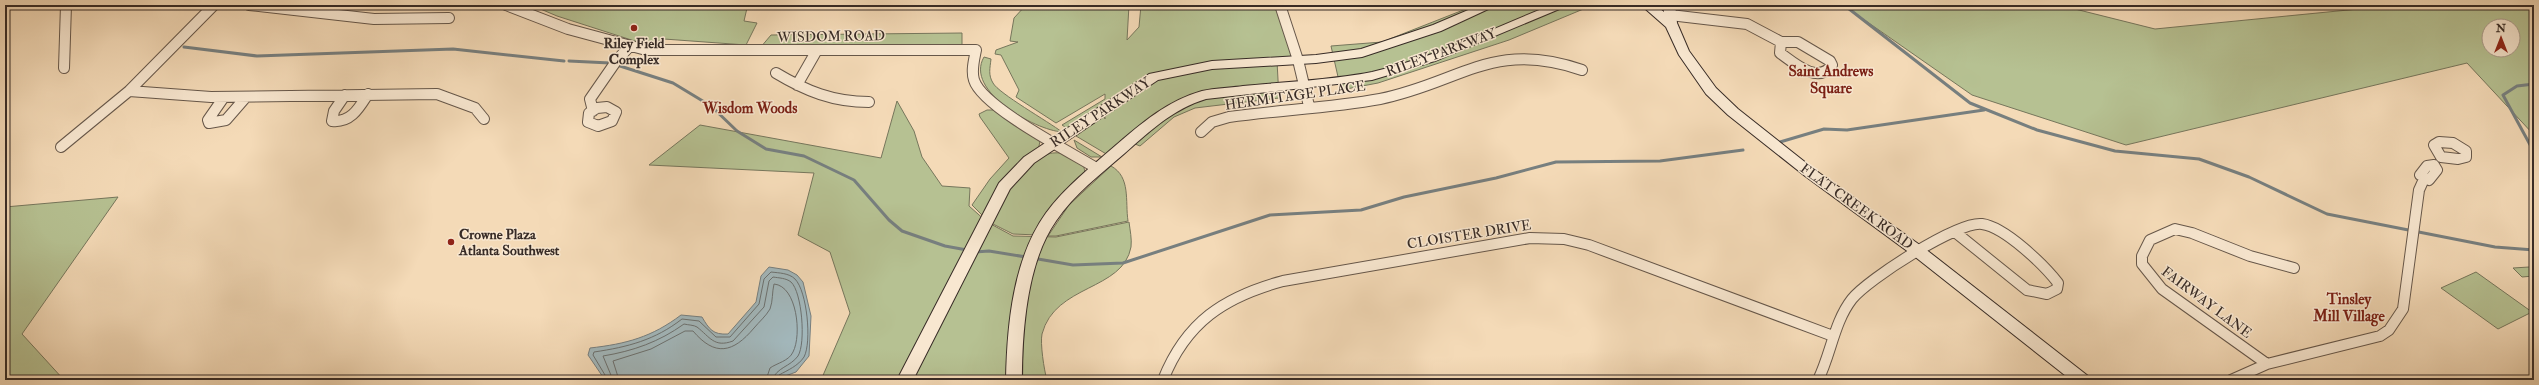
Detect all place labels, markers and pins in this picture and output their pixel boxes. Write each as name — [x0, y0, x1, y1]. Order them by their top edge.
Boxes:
marker: Riley Field Complex — [629, 23, 639, 33]
place label: Riley Field Complex — [604, 35, 665, 69]
place label: Crowne Plaza Atlanta Southwest — [458, 226, 560, 259]
marker: Crowne Plaza Atlanta Southwest — [446, 237, 456, 247]

